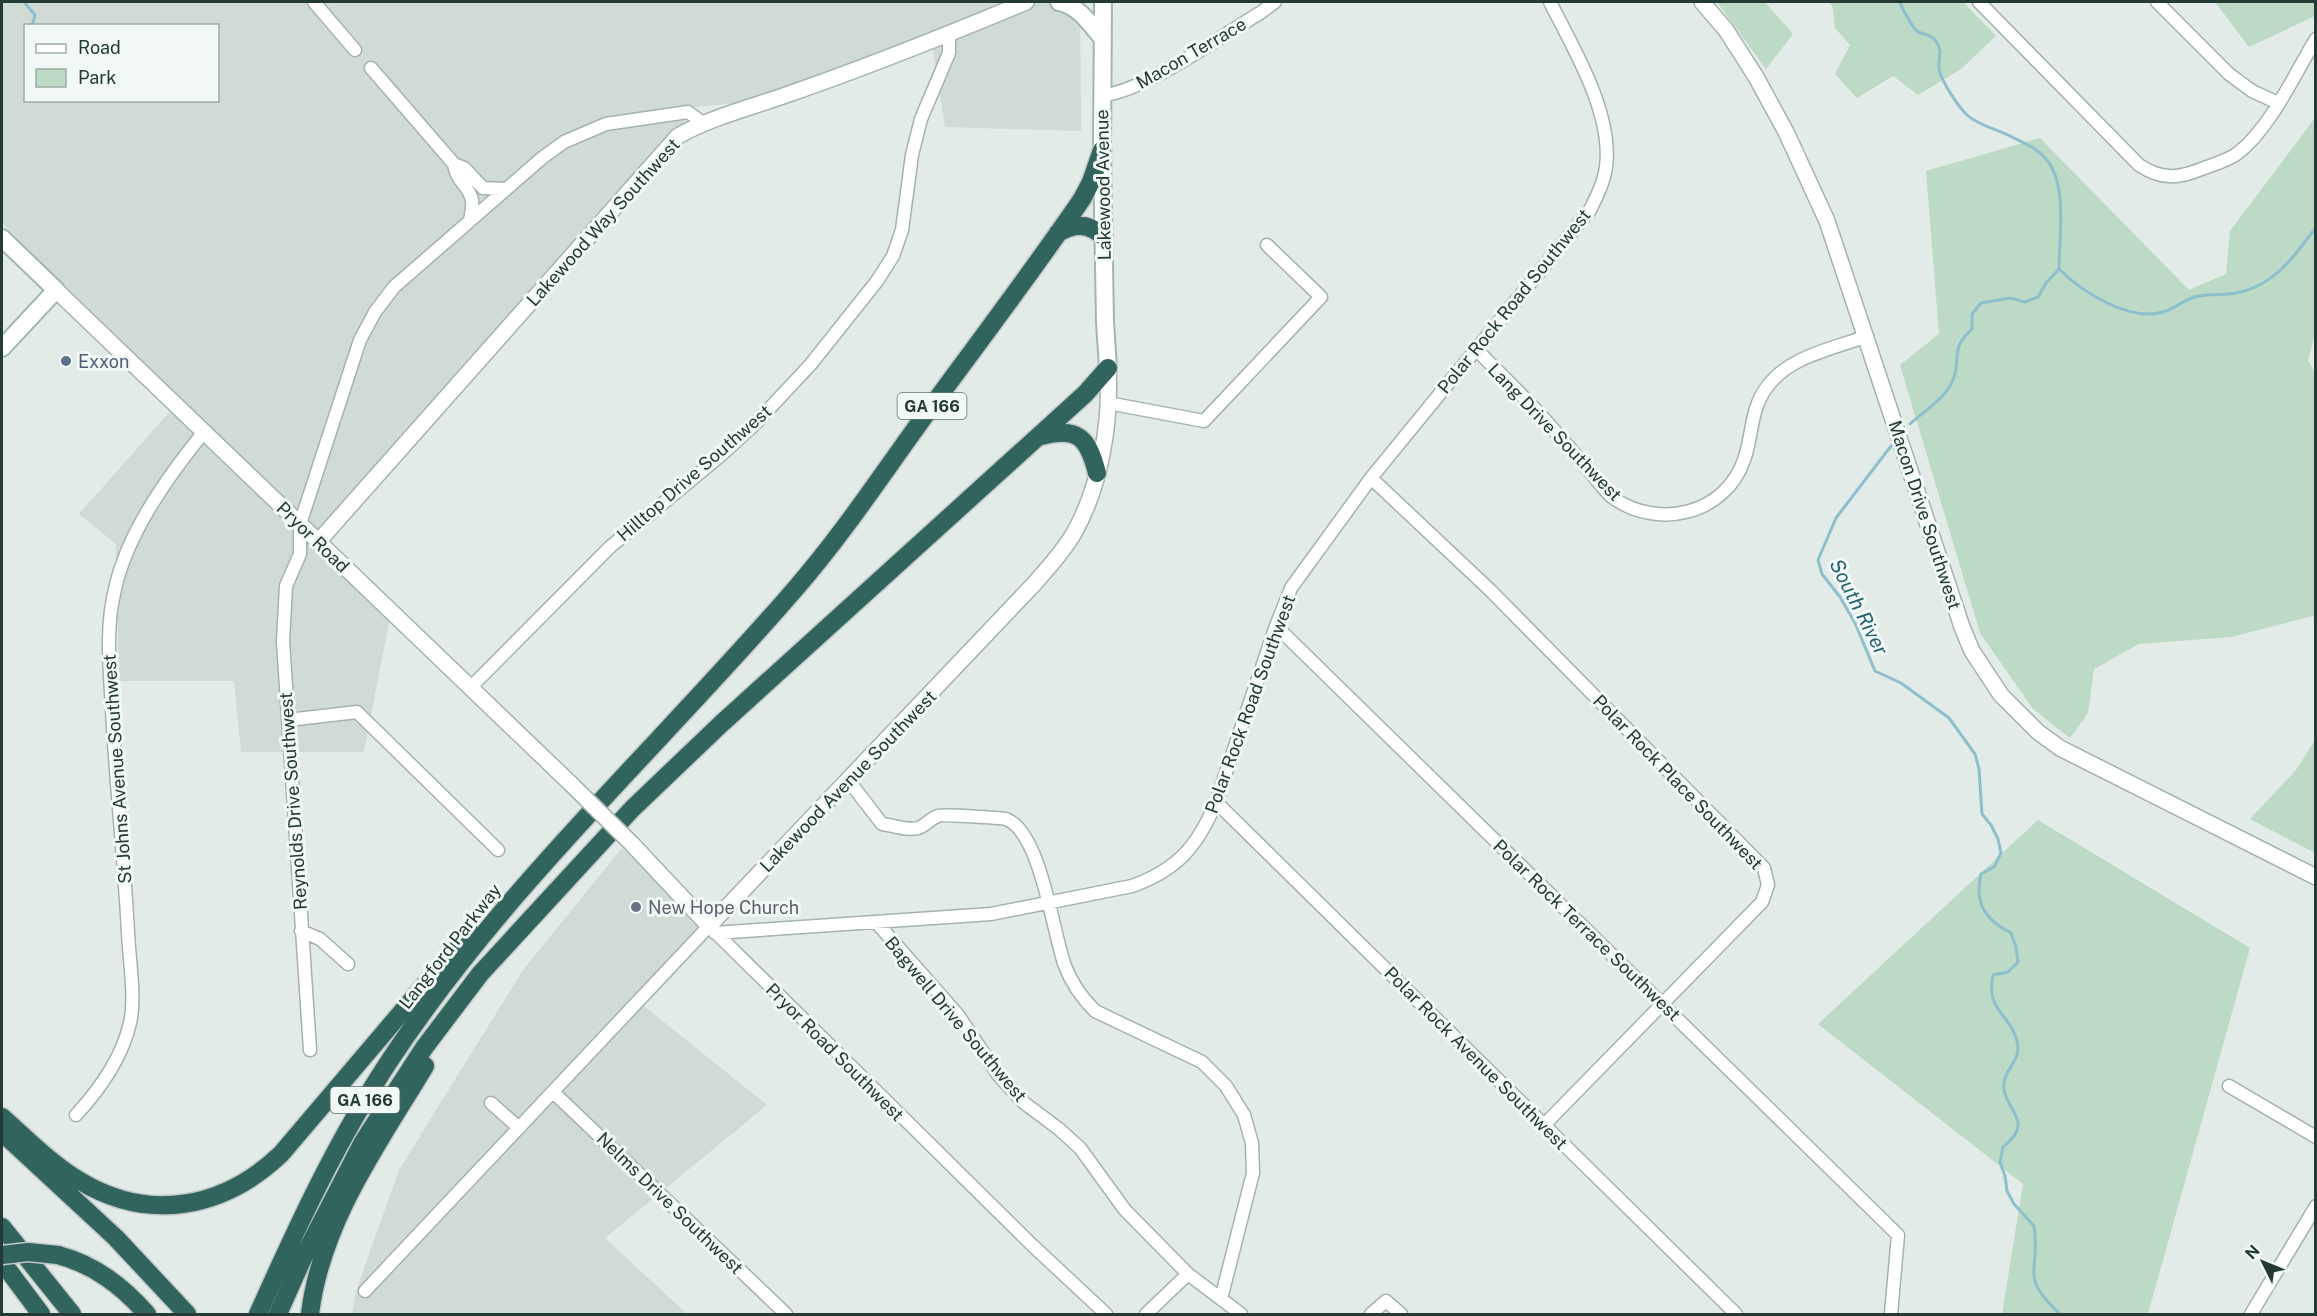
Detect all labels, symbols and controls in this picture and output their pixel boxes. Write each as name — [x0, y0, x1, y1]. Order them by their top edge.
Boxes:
street label: Macon Terrace — [1132, 13, 1250, 93]
legend — [24, 24, 219, 102]
text: Road — [78, 37, 121, 58]
text: Park — [78, 67, 116, 88]
street label: Lakewood Avenue — [1091, 109, 1115, 261]
street label: Lakewood Way Southwest — [522, 134, 684, 310]
street label: Polar Rock Road Southwest — [1433, 205, 1595, 397]
place label: Exxon — [78, 351, 129, 372]
marker: Exxon — [59, 354, 73, 368]
street label: Lang Drive Southwest — [1484, 359, 1626, 505]
road number: GA 166 — [898, 393, 966, 419]
street label: Hilltop Drive Southwest — [613, 400, 775, 546]
street label: Macon Drive Southwest — [1885, 418, 1965, 612]
street label: Pryor Road — [272, 497, 354, 577]
water label: South River — [1825, 555, 1894, 659]
street label: Polar Rock Road Southwest — [1201, 592, 1299, 816]
street label: St Johns Avenue Southwest — [99, 654, 135, 884]
street label: Lakewood Avenue Southwest — [755, 686, 941, 876]
street label: Polar Rock Place Southwest — [1589, 690, 1767, 874]
street label: Reynolds Drive Southwest — [275, 691, 311, 911]
street label: Polar Rock Terrace Southwest — [1489, 835, 1685, 1025]
street label: Langford Parkway — [395, 879, 506, 1013]
place label: New Hope Church — [648, 897, 799, 918]
marker: New Hope Church — [629, 900, 643, 914]
street label: Bagwell Drive Southwest — [881, 932, 1031, 1106]
street label: Polar Rock Avenue Southwest — [1380, 962, 1572, 1154]
street label: Pryor Road Southwest — [762, 979, 908, 1125]
road number: GA 166 — [330, 1087, 400, 1113]
street label: Nelms Drive Southwest — [593, 1128, 747, 1278]
north arrow — [2233, 1232, 2293, 1292]
text: N — [2241, 1241, 2264, 1263]

